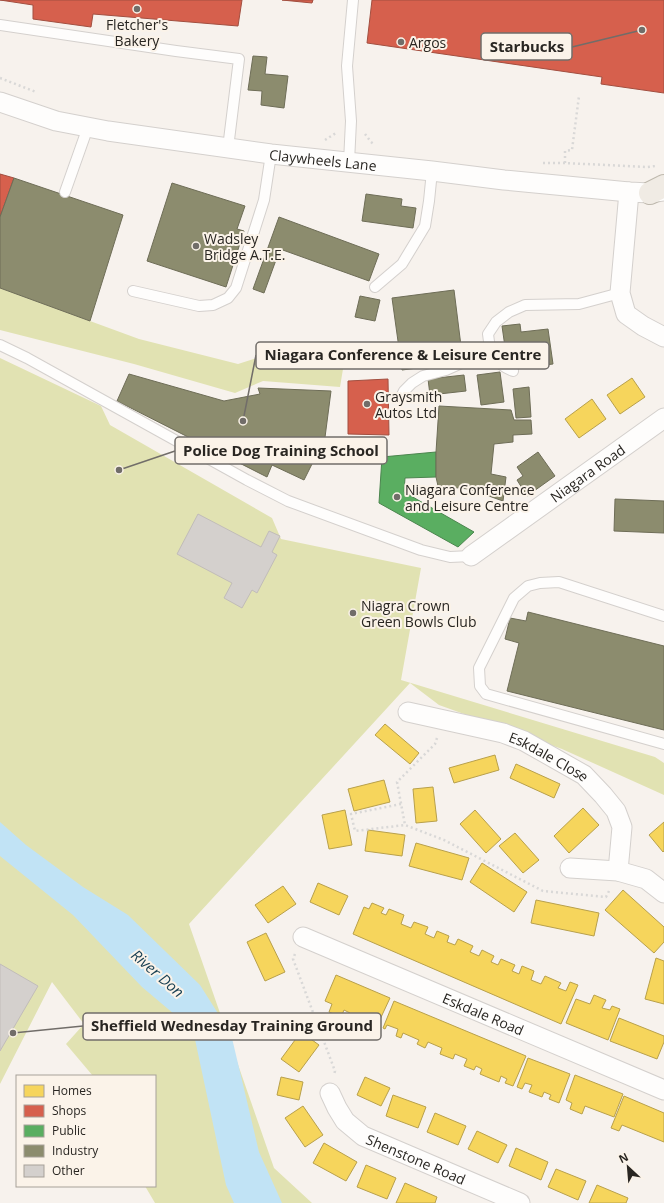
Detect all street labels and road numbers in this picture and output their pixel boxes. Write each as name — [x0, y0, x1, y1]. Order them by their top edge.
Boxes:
street label: Claywheels Lane — [268, 144, 378, 175]
street label: Niagara Road — [546, 440, 629, 506]
street label: Eskdale Close — [507, 727, 594, 785]
street label: Eskdale Road — [440, 988, 527, 1039]
street label: Shenstone Road — [363, 1129, 469, 1188]

